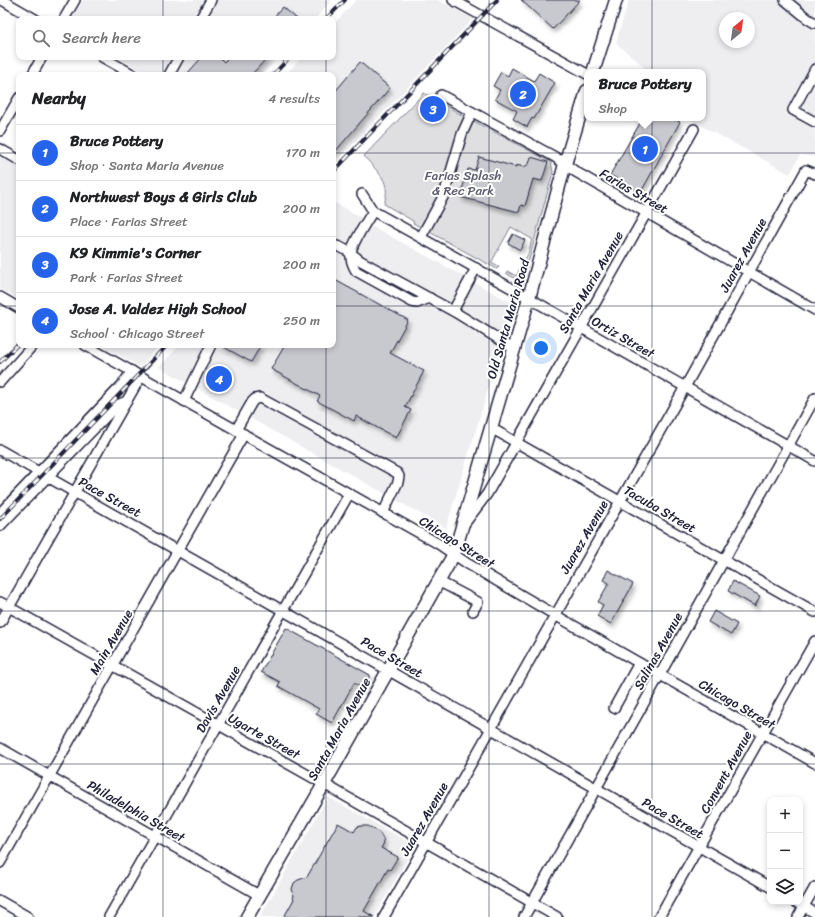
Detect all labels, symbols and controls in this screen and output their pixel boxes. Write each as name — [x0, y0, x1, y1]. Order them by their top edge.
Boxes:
north arrow — [719, 12, 755, 48]
search box — [16, 16, 336, 60]
text: Search here — [62, 25, 141, 51]
icon: search — [30, 27, 52, 49]
popup — [584, 69, 706, 121]
text: Bruce Pottery — [598, 71, 692, 97]
pin: 2 — [510, 79, 536, 109]
text: Nearby — [32, 83, 86, 113]
text: 4 results — [268, 87, 320, 110]
pin: 3 — [420, 94, 446, 124]
text: Shop — [598, 97, 627, 120]
text: Bruce Pottery — [70, 128, 163, 154]
pin: 1 — [632, 134, 658, 164]
text: 1 — [42, 141, 48, 164]
text: 170 m — [285, 141, 320, 164]
text: Shop · Santa Maria Avenue — [70, 154, 224, 177]
street label: Farias Street — [595, 162, 673, 220]
park label: Farias Splash & Rec Park — [425, 164, 501, 202]
text: Northwest Boys & Girls Club — [70, 184, 257, 210]
text: 2 — [41, 197, 49, 220]
text: 200 m — [283, 197, 320, 220]
text: Place · Farias Street — [70, 210, 188, 233]
street label: Juarez Avenue — [713, 213, 773, 297]
street label: Santa Maria Avenue — [552, 226, 630, 338]
text: K9 Kimmie's Corner — [70, 240, 201, 266]
text: 3 — [41, 253, 49, 276]
text: 200 m — [283, 253, 320, 276]
street label: Old Santa Maria Road — [480, 255, 536, 382]
text: Park · Farias Street — [70, 266, 183, 289]
text: Jose A. Valdez High School — [70, 296, 246, 322]
text: 4 — [41, 309, 49, 332]
text: 250 m — [283, 309, 320, 332]
street label: Ortiz Street — [587, 310, 660, 365]
text: School · Chicago Street — [70, 322, 204, 345]
your location — [531, 338, 551, 358]
pin: 4 — [206, 364, 232, 394]
street label: Pace Street — [74, 470, 146, 524]
street label: Tacuba Street — [619, 479, 701, 539]
street label: Juarez Avenue — [553, 496, 615, 579]
street label: Chicago Street — [415, 510, 500, 575]
street label: Main Avenue — [83, 605, 139, 679]
street label: Salinas Avenue — [627, 608, 689, 694]
street label: Pace Street — [356, 630, 428, 684]
street label: Davis Avenue — [189, 661, 247, 737]
street label: Santa Maria Avenue — [301, 673, 377, 785]
street label: Chicago Street — [694, 673, 781, 736]
street label: Ugarte Street — [224, 707, 305, 766]
street label: Convent Avenue — [694, 726, 759, 818]
street label: Philadelphia Street — [83, 774, 190, 849]
street label: Juarez Avenue — [393, 778, 455, 861]
street label: Pace Street — [637, 791, 709, 845]
map controls — [767, 797, 803, 905]
button: + — [767, 797, 803, 833]
button: − — [767, 833, 803, 869]
button: layers — [767, 869, 803, 905]

